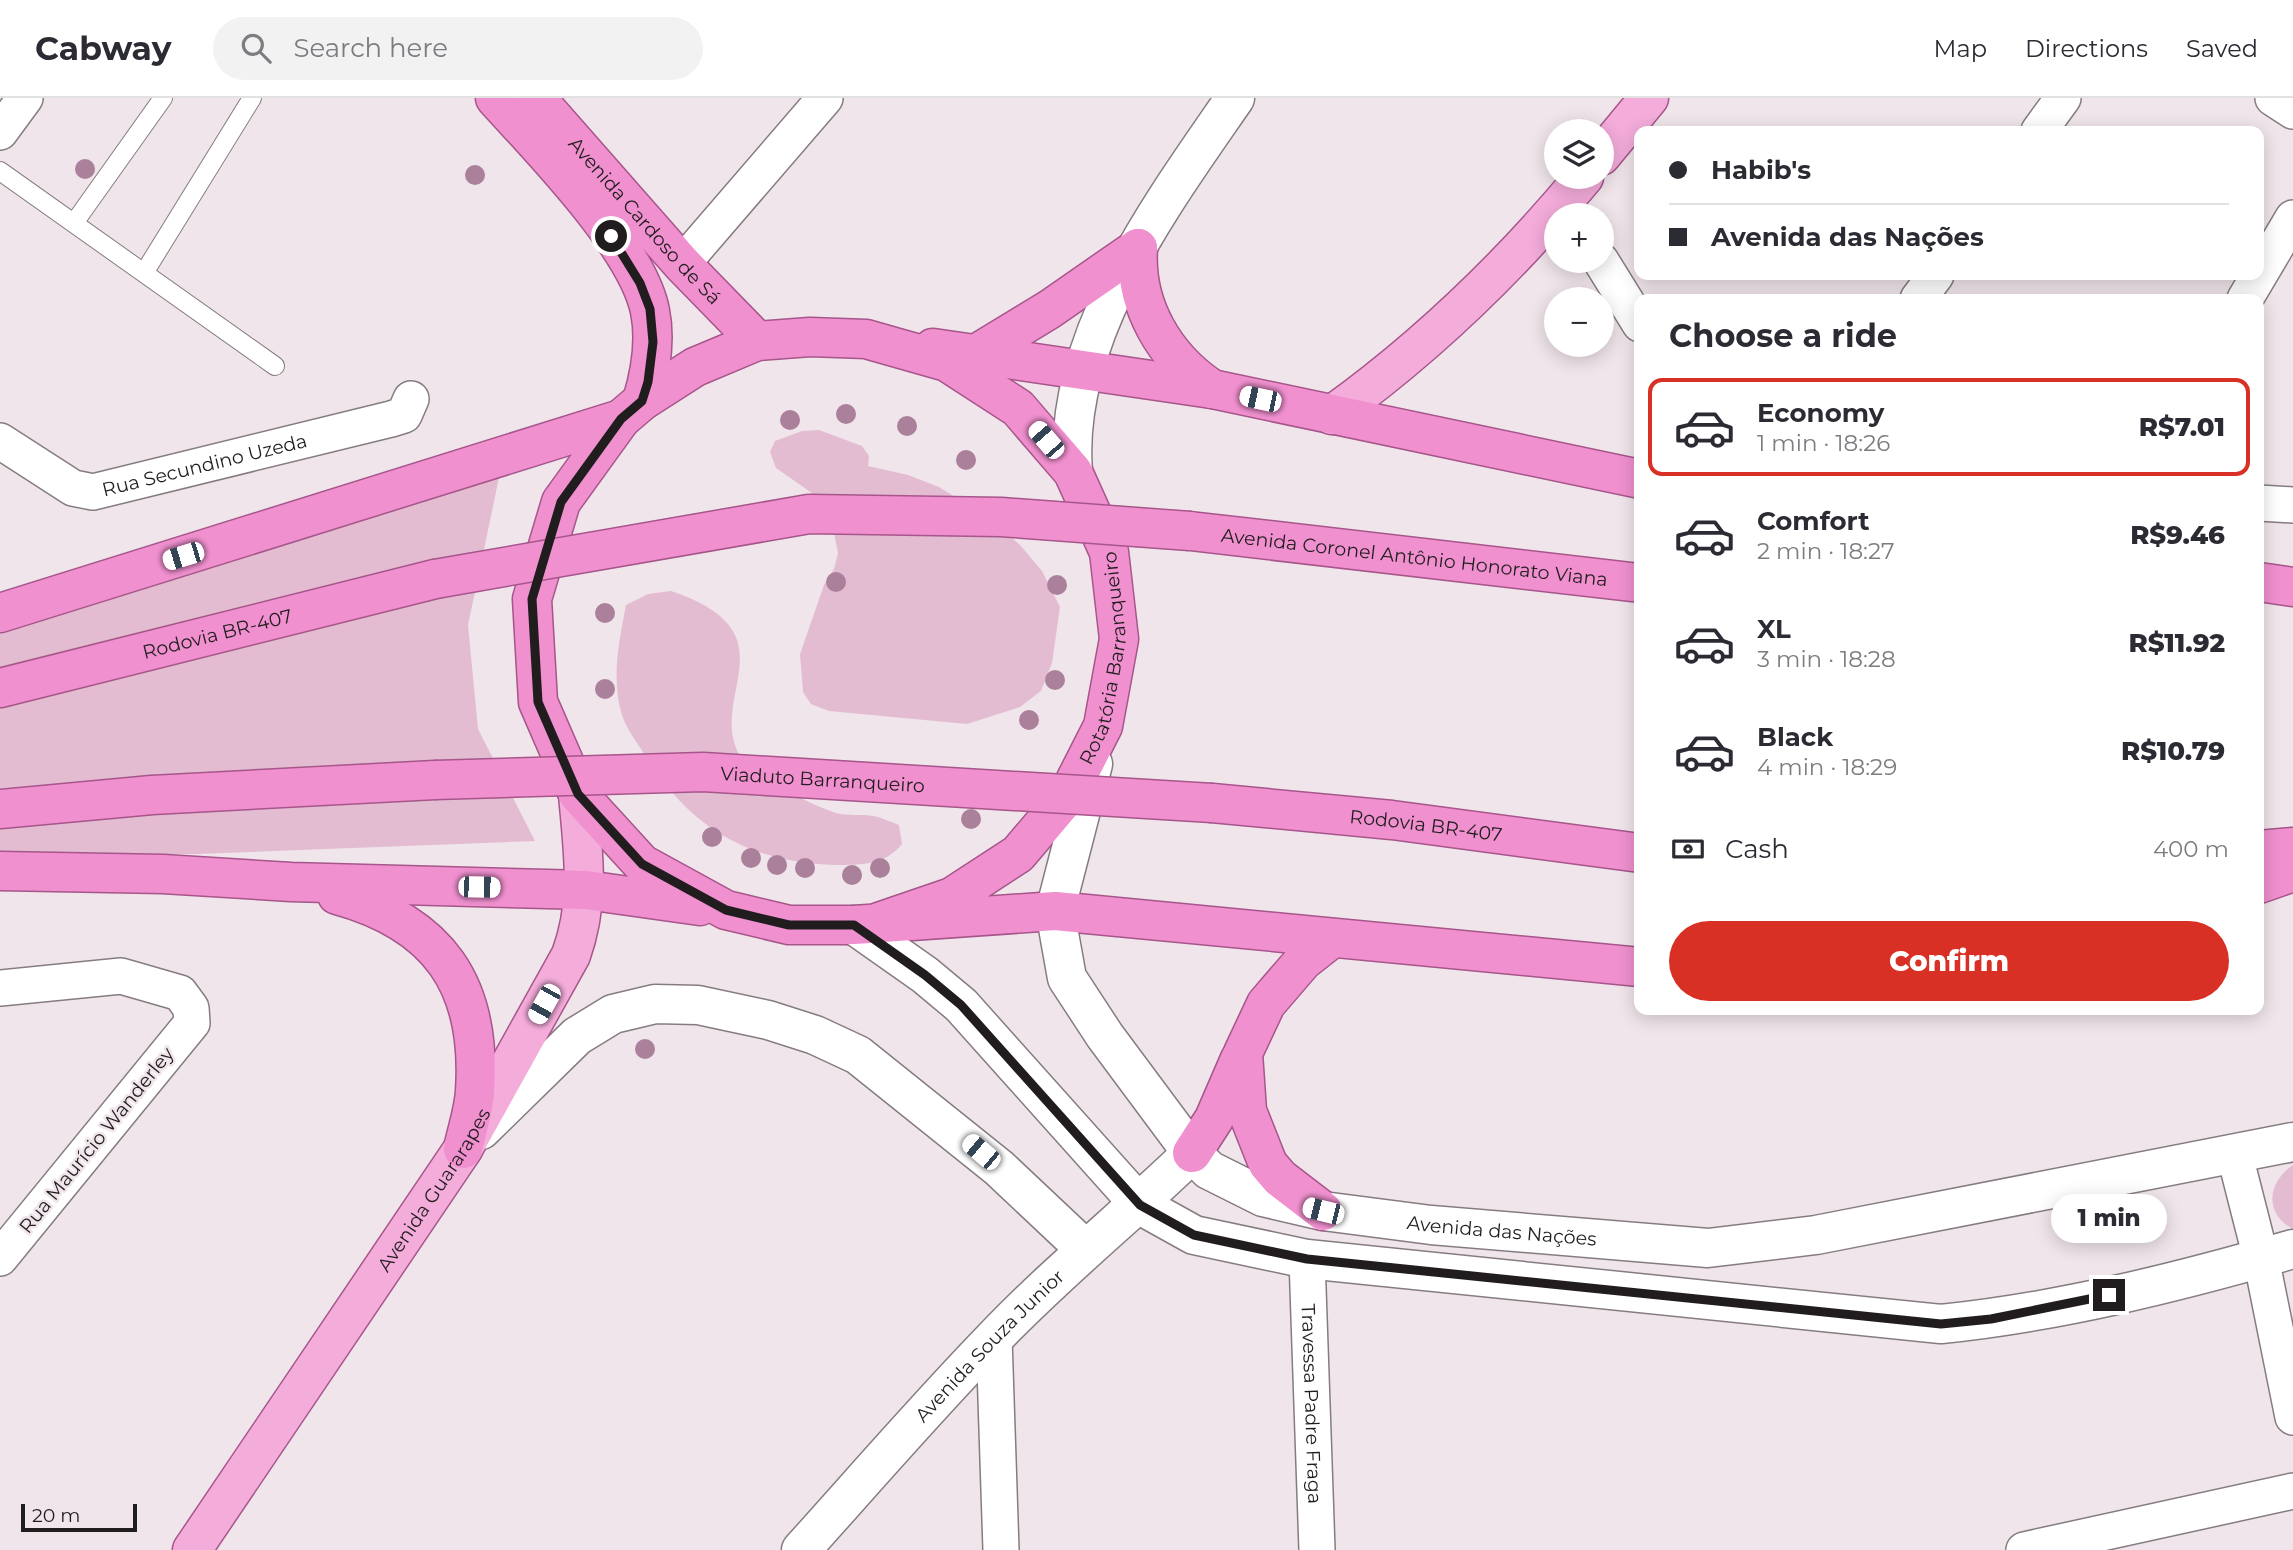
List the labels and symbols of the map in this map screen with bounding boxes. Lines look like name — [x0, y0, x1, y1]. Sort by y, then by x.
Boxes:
street label: Avenida Cardoso de Sá — [564, 132, 726, 309]
route start — [595, 220, 627, 252]
car — [1238, 384, 1283, 414]
car — [1025, 417, 1068, 463]
street label: Rua Secundino Uzeda — [100, 429, 309, 501]
street label: Avenida Coronel Antônio Honorato Viana — [1220, 524, 1609, 591]
car — [160, 540, 207, 572]
street label: Rotatória Barranqueiro — [1074, 550, 1131, 769]
street label: Rodovia BR-407 — [140, 604, 295, 664]
street label: Viaduto Barranqueiro — [720, 762, 926, 797]
street label: Rodovia BR-407 — [1348, 805, 1503, 847]
car — [458, 876, 501, 898]
car — [525, 981, 564, 1027]
street label: Rua Maurício Wanderley — [14, 1042, 179, 1238]
street label: Avenida Guararapes — [373, 1104, 495, 1276]
car — [959, 1130, 1004, 1174]
callout: 1 min — [2051, 1194, 2167, 1242]
car — [1301, 1196, 1346, 1226]
street label: Avenida das Nações — [1406, 1211, 1597, 1251]
street label: Avenida Souza Junior — [910, 1265, 1069, 1427]
route end — [2093, 1279, 2125, 1311]
street label: Travessa Padre Fraga — [1297, 1303, 1326, 1504]
scale bar — [21, 1501, 136, 1533]

